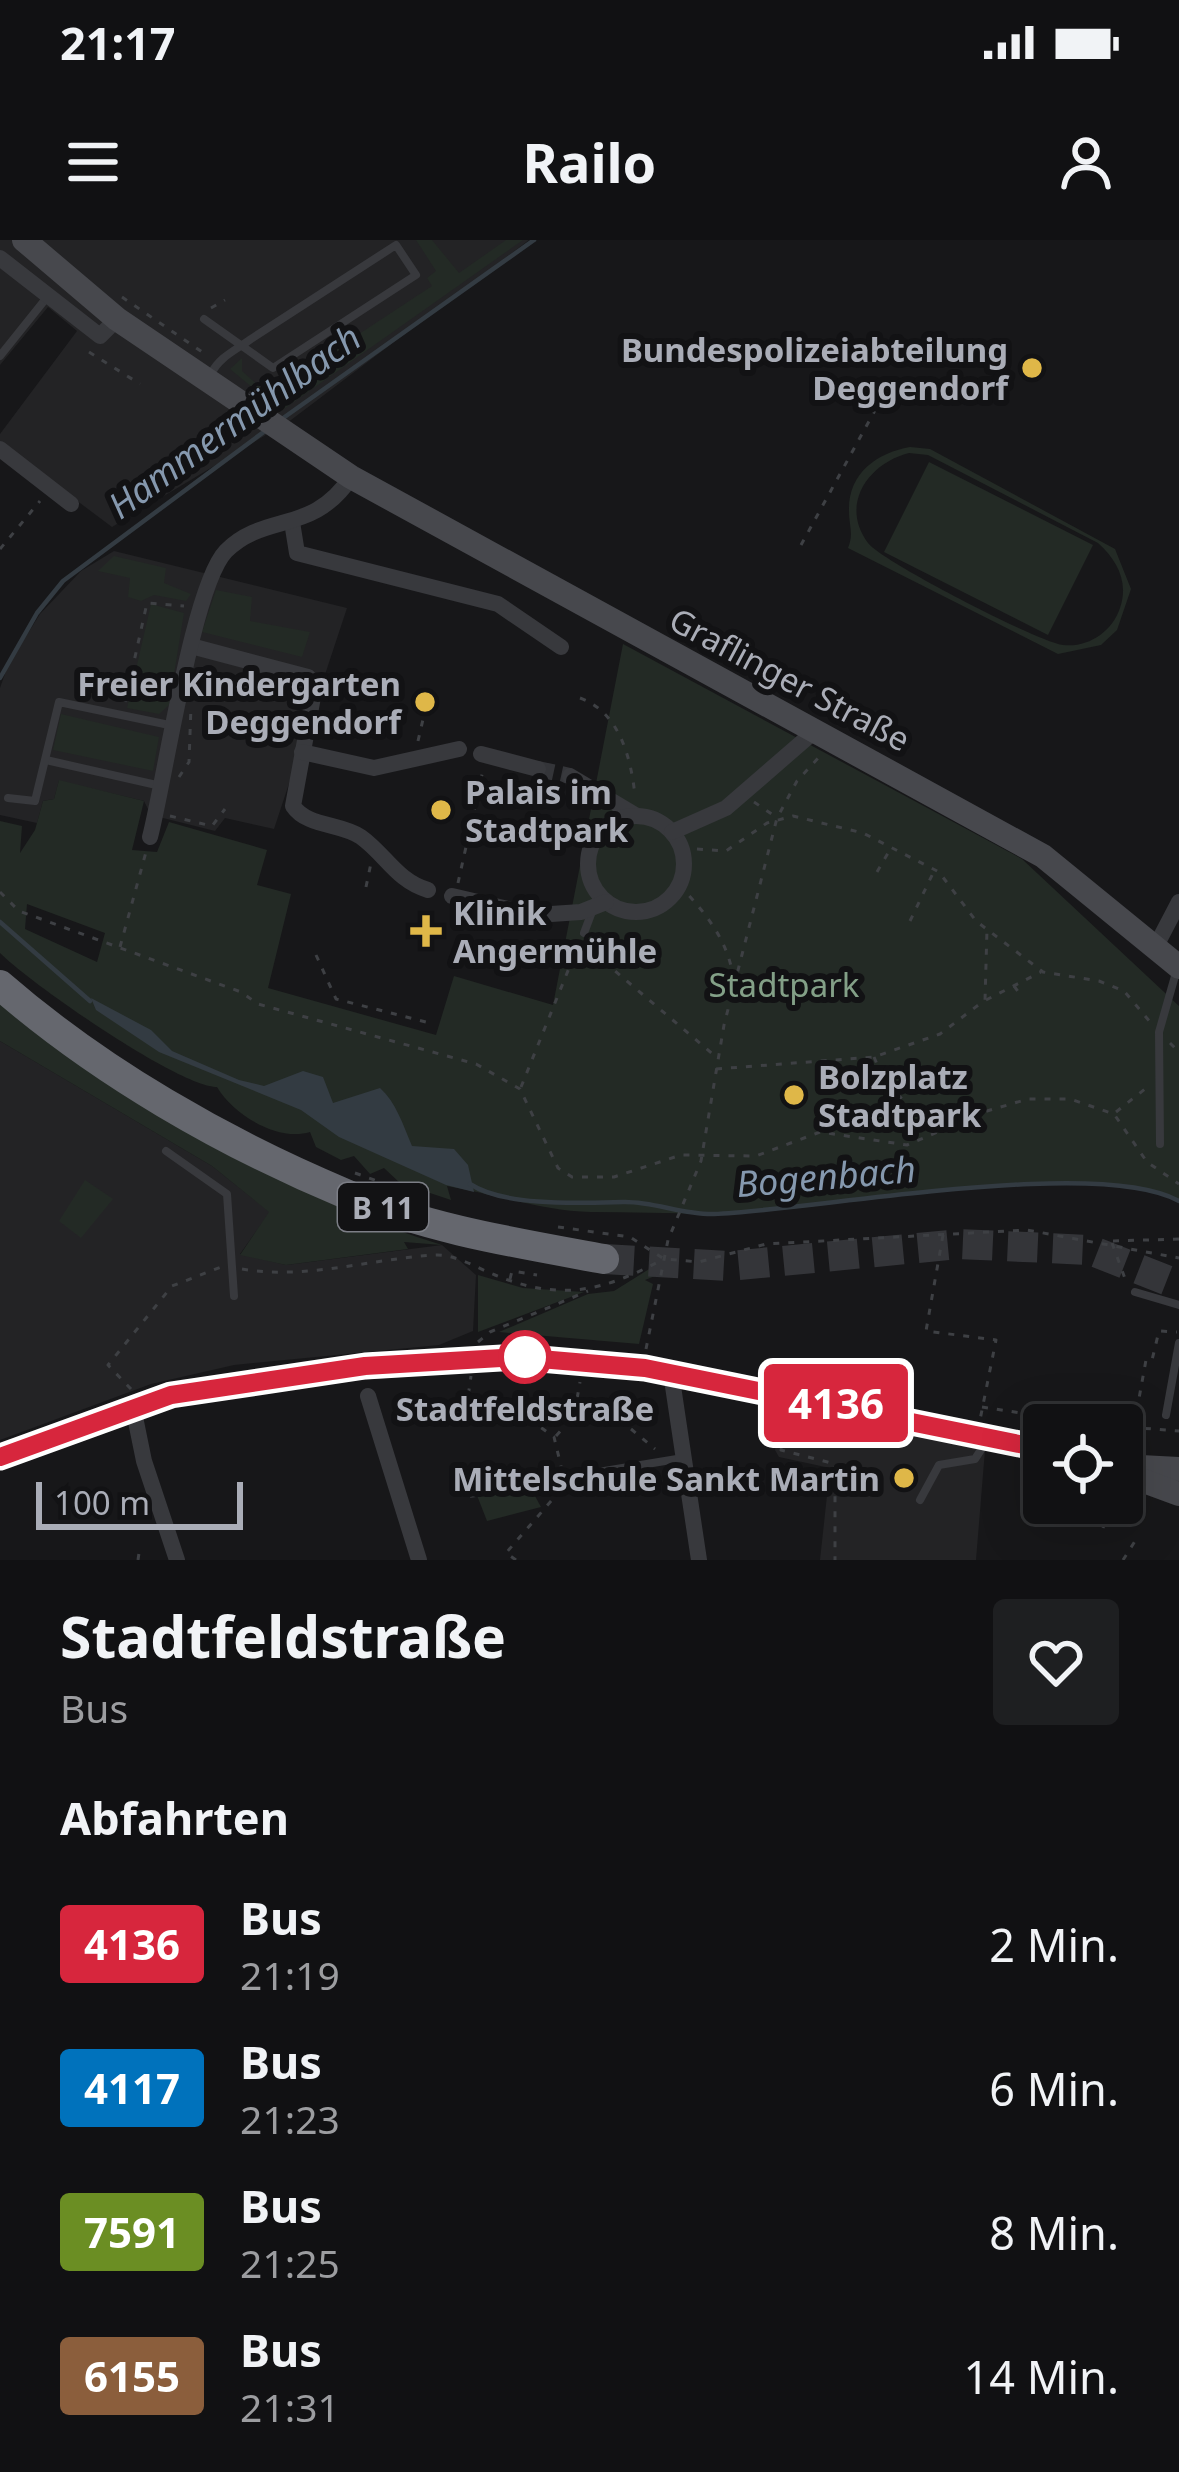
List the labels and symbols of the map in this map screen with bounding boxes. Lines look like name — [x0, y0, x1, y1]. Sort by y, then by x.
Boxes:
water label: Hammermühlbach — [98, 313, 370, 529]
place label: Bundespolizeiabteilung Deggendorf — [621, 327, 1010, 410]
marker: Bundespolizeiabteilung Deggendorf — [1019, 355, 1045, 381]
street label: Graflinger Straße — [662, 597, 918, 761]
place label: Freier Kindergarten Deggendorf — [77, 661, 403, 744]
marker: Freier Kindergarten Deggendorf — [412, 689, 438, 715]
place label: Palais im Stadtpark — [465, 769, 629, 852]
marker: Palais im Stadtpark — [428, 797, 454, 823]
place label: Klinik Angermühle — [453, 890, 657, 973]
marker: Klinik Angermühle — [410, 915, 442, 947]
park label: Stadtpark — [709, 962, 860, 1007]
place label: Bolzplatz Stadtpark — [818, 1054, 982, 1137]
marker: Bolzplatz Stadtpark — [781, 1082, 807, 1108]
water label: Bogenbach — [734, 1144, 918, 1208]
road number: B 11 — [338, 1183, 428, 1231]
marker: Stadtfeldstraße — [500, 1332, 550, 1382]
line badge: 4136 — [752, 1364, 920, 1442]
place label: Stadtfeldstraße — [396, 1386, 654, 1431]
place label: Mittelschule Sankt Martin — [452, 1456, 880, 1501]
marker: Mittelschule Sankt Martin — [891, 1465, 917, 1491]
scale bar — [36, 1476, 243, 1529]

